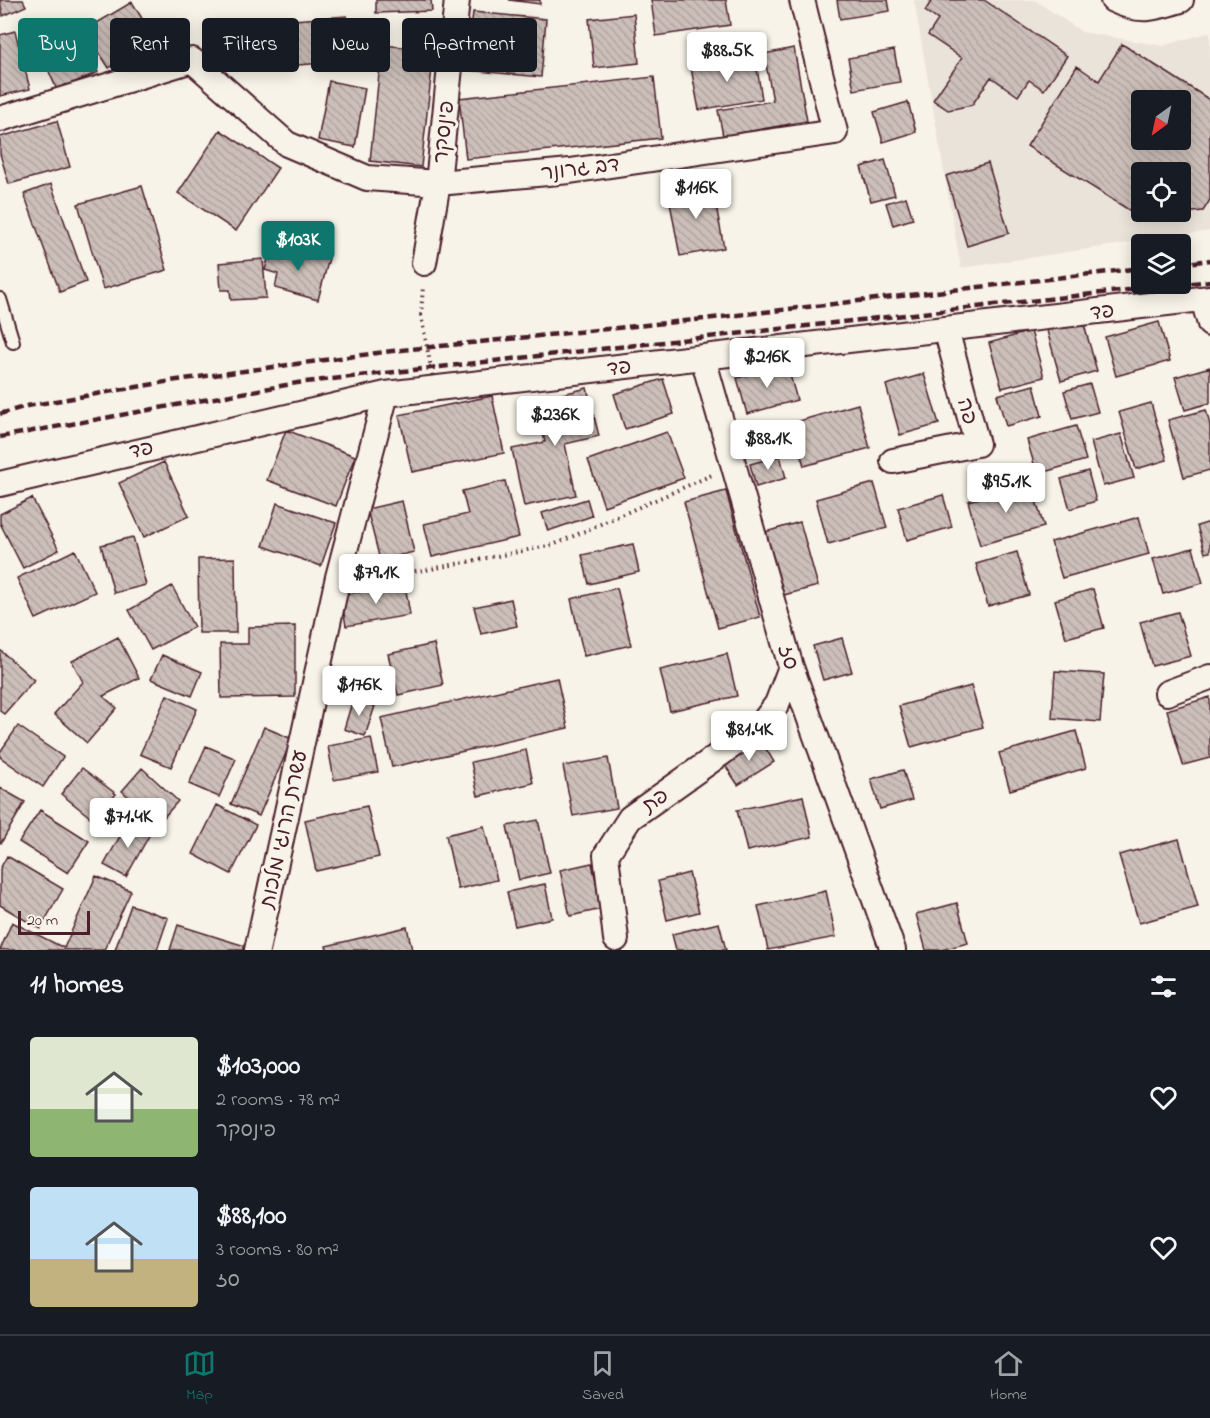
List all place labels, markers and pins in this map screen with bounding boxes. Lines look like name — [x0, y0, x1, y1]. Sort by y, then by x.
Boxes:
pin: $88.5K — [678, 32, 776, 83]
pin: $116K — [654, 169, 738, 220]
pin: $103K — [256, 221, 340, 272]
pin: $216K — [725, 338, 809, 389]
pin: $236K — [513, 396, 597, 447]
pin: $88.1K — [719, 420, 817, 471]
pin: $95.1K — [957, 463, 1055, 514]
pin: $79.1K — [327, 554, 425, 605]
pin: $176K — [317, 666, 401, 717]
pin: $81.4K — [700, 711, 798, 762]
pin: $71.4K — [79, 798, 177, 849]

